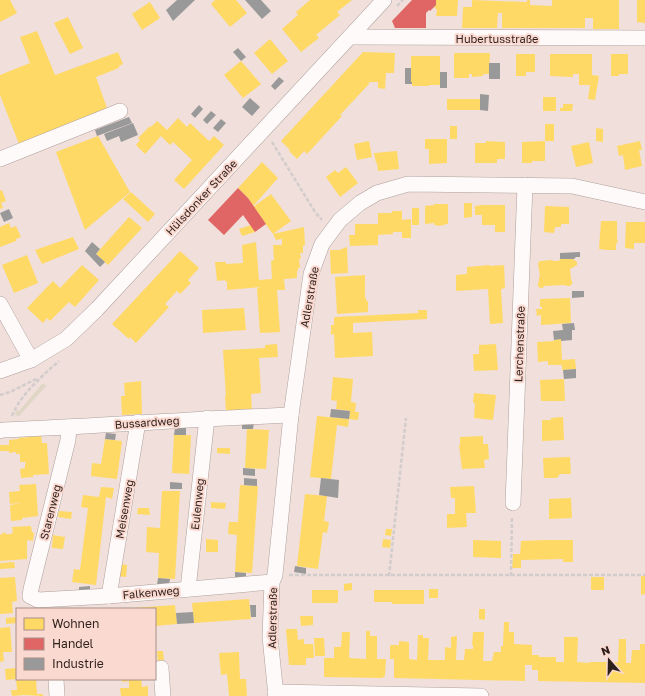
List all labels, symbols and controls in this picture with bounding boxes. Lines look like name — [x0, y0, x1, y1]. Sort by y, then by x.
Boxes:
street label: Hubertusstraße — [456, 32, 538, 45]
street label: Hülsdonker Straße — [163, 157, 239, 237]
street label: Adlerstraße — [297, 266, 321, 328]
street label: Lerchenstraße — [511, 306, 527, 382]
street label: Bussardweg — [114, 413, 180, 431]
street label: Eulenweg — [188, 478, 206, 530]
street label: Meisenweg — [112, 479, 136, 539]
street label: Starenweg — [37, 483, 63, 541]
street label: Falkenweg — [122, 583, 180, 601]
street label: Adlerstraße — [265, 587, 279, 649]
legend — [16, 608, 156, 680]
text: Wohnen — [52, 616, 99, 631]
text: Handel — [52, 636, 94, 651]
north arrow — [589, 640, 629, 680]
text: N — [599, 643, 612, 658]
text: Industrie — [52, 656, 104, 671]

